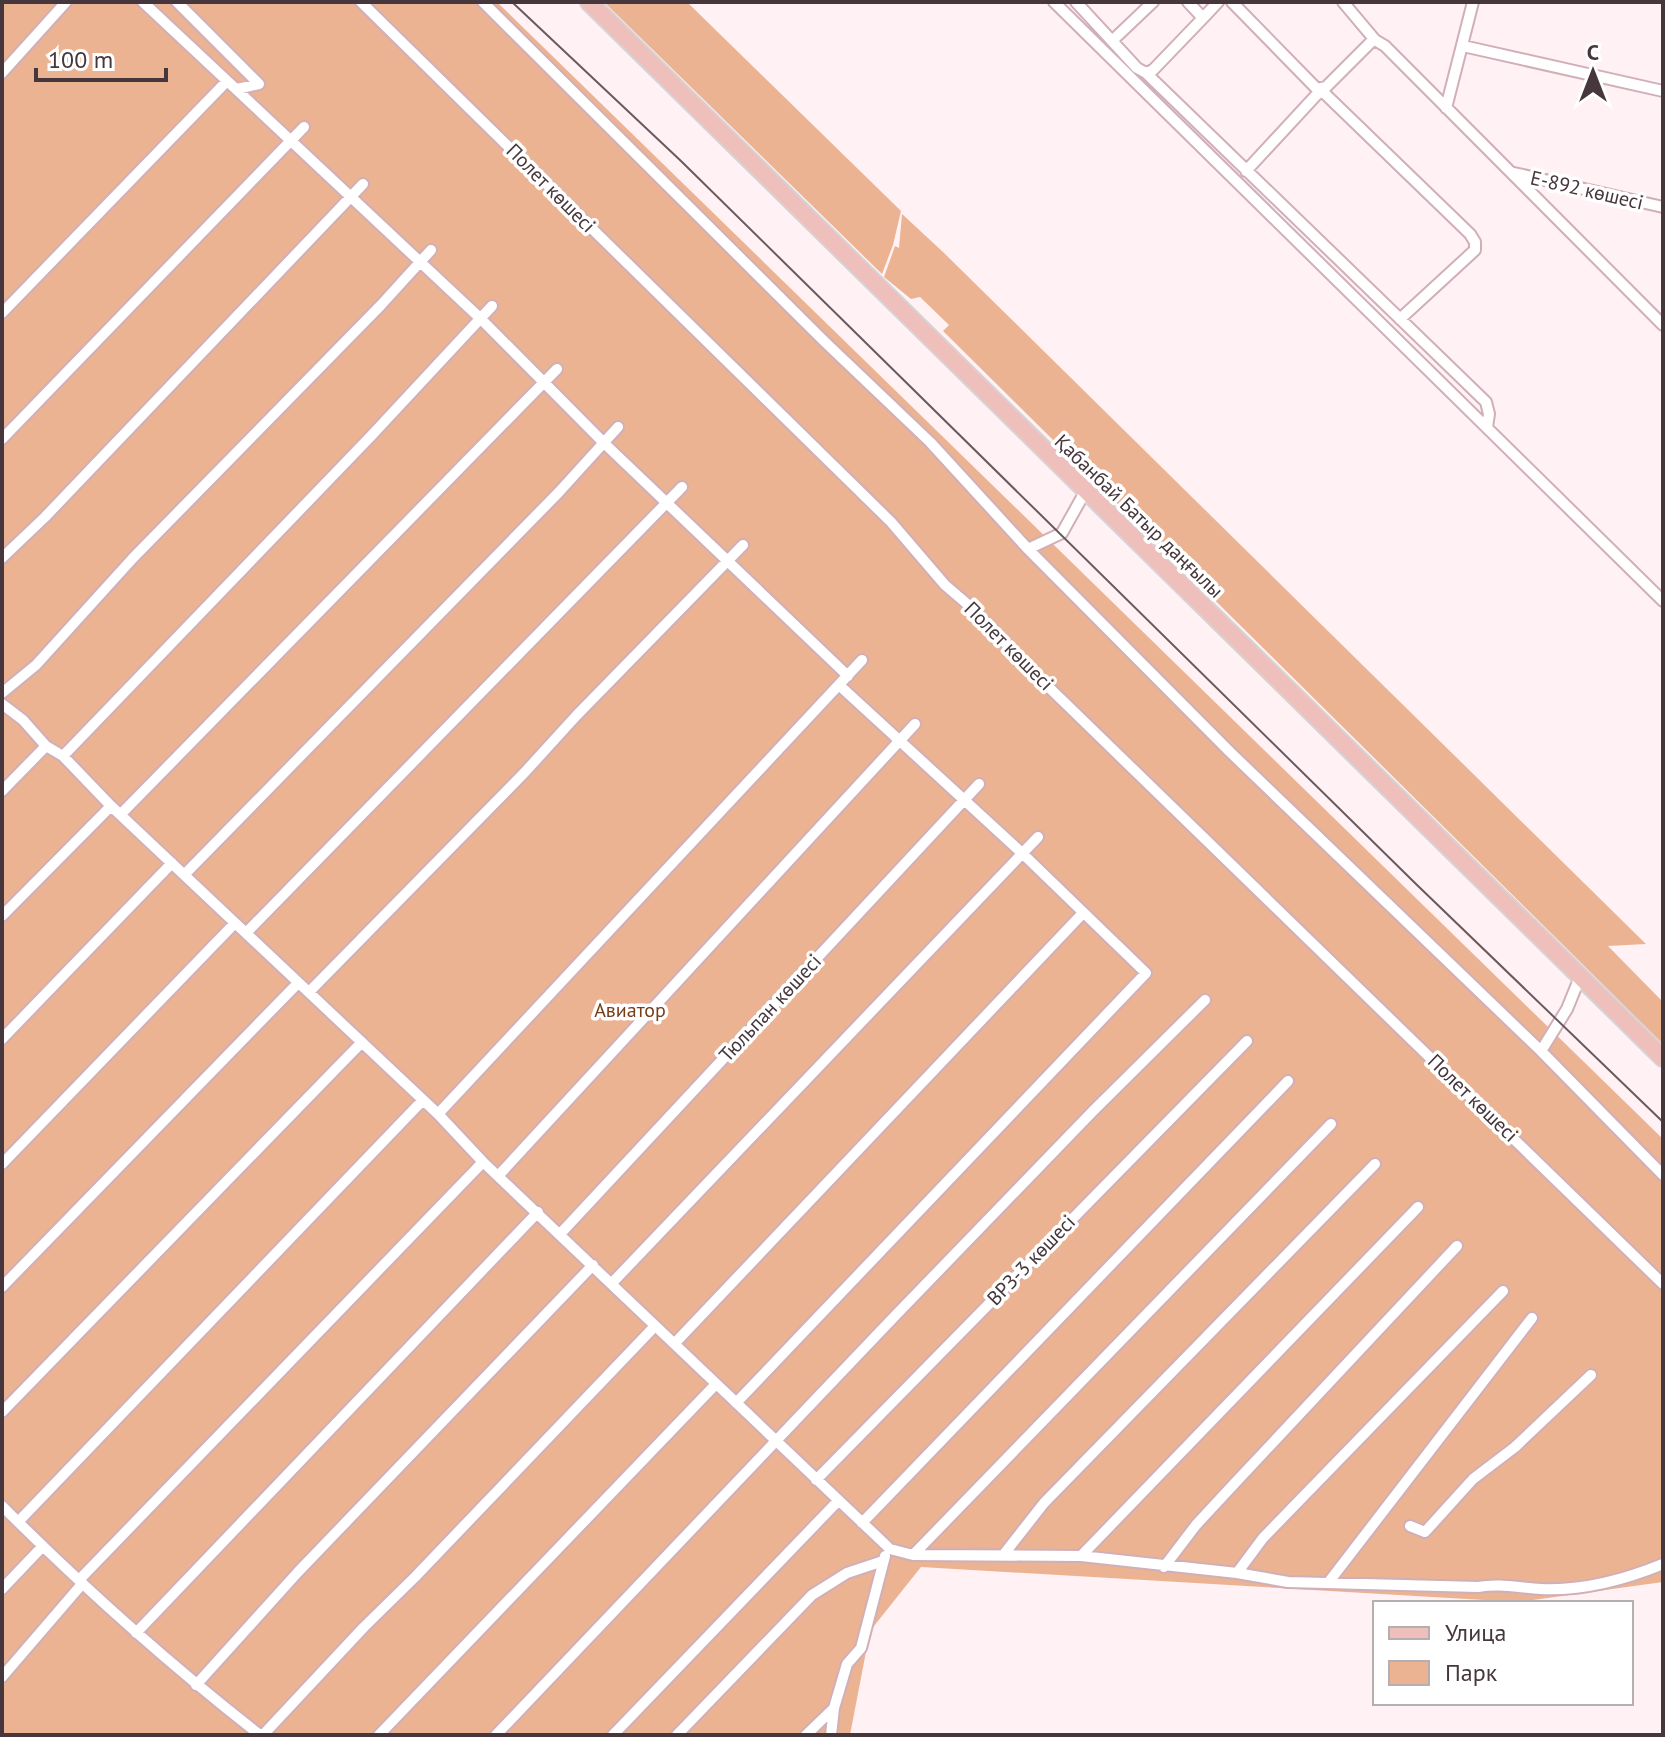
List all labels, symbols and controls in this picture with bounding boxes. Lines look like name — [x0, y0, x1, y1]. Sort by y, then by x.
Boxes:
scale bar — [36, 32, 166, 82]
north arrow — [1553, 32, 1633, 112]
text: С — [1587, 38, 1599, 66]
text: 100 m — [48, 44, 113, 75]
street label: Полет көшесі — [501, 138, 601, 238]
street label: Е-892 көшесі — [1528, 164, 1646, 216]
street label: Қабанбай Батыр даңғылы — [1049, 429, 1229, 603]
street label: Полет көшесі — [959, 596, 1059, 696]
street label: Тюльпан көшесі — [713, 949, 827, 1067]
park label: Авиатор — [594, 997, 666, 1023]
street label: Полет көшесі — [1422, 1048, 1524, 1148]
street label: ВРЗ-3 көшесі — [981, 1209, 1081, 1311]
legend — [1373, 1601, 1633, 1705]
text: Улица — [1445, 1617, 1506, 1648]
text: Парк — [1445, 1657, 1498, 1688]

